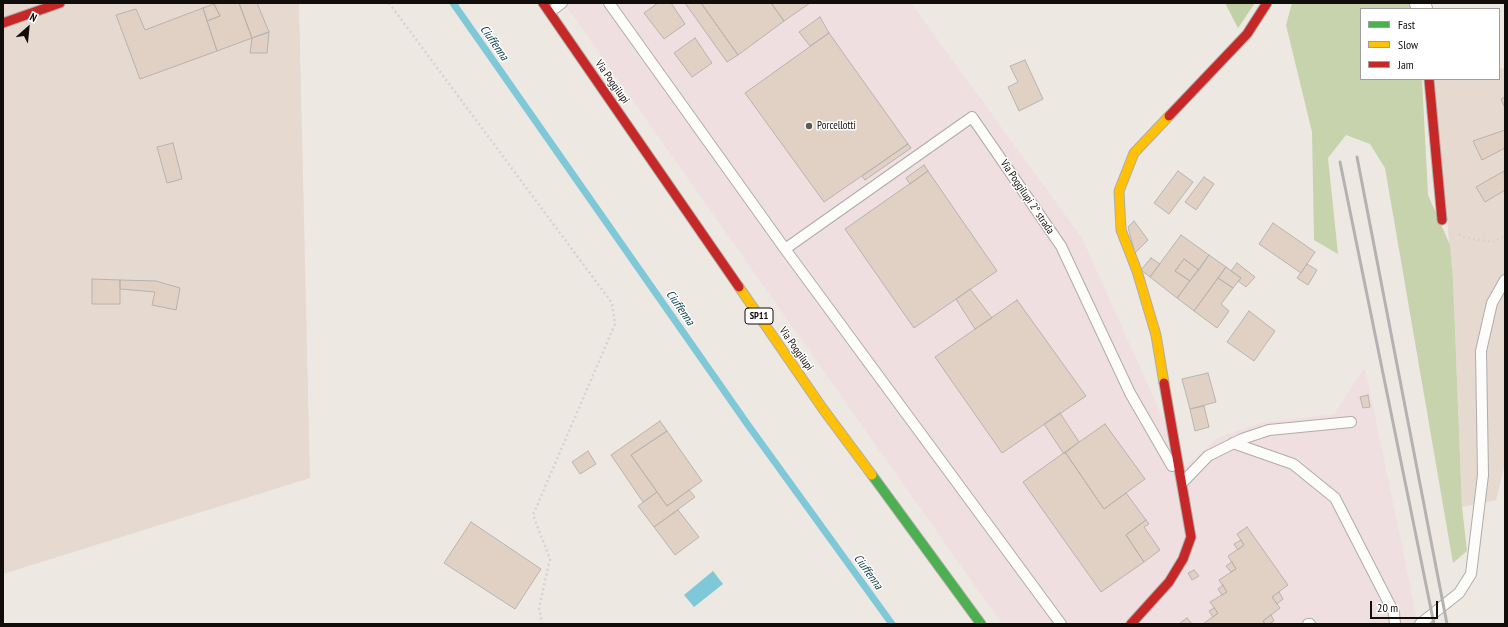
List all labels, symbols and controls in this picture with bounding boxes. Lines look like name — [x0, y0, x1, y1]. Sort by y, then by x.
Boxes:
north arrow — [8, 8, 48, 48]
legend — [1360, 8, 1500, 80]
text: N — [28, 10, 39, 25]
text: Fast — [1398, 17, 1415, 32]
water label: Ciuffenna — [477, 23, 511, 63]
text: Slow — [1398, 37, 1418, 52]
text: Jam — [1398, 57, 1414, 72]
street label: Via Poggilupi — [592, 58, 632, 106]
place label: Porcellotti — [817, 119, 856, 133]
marker: Porcellotti — [804, 121, 814, 131]
street label: Via Poggilupi 2° strada — [997, 157, 1057, 237]
water label: Ciuffenna — [663, 288, 697, 328]
road number: SP11 — [745, 308, 773, 324]
street label: Via Poggilupi — [776, 325, 816, 373]
water label: Ciuffenna — [851, 552, 885, 592]
scale bar — [1372, 593, 1440, 619]
text: 20 m — [1377, 600, 1398, 615]

